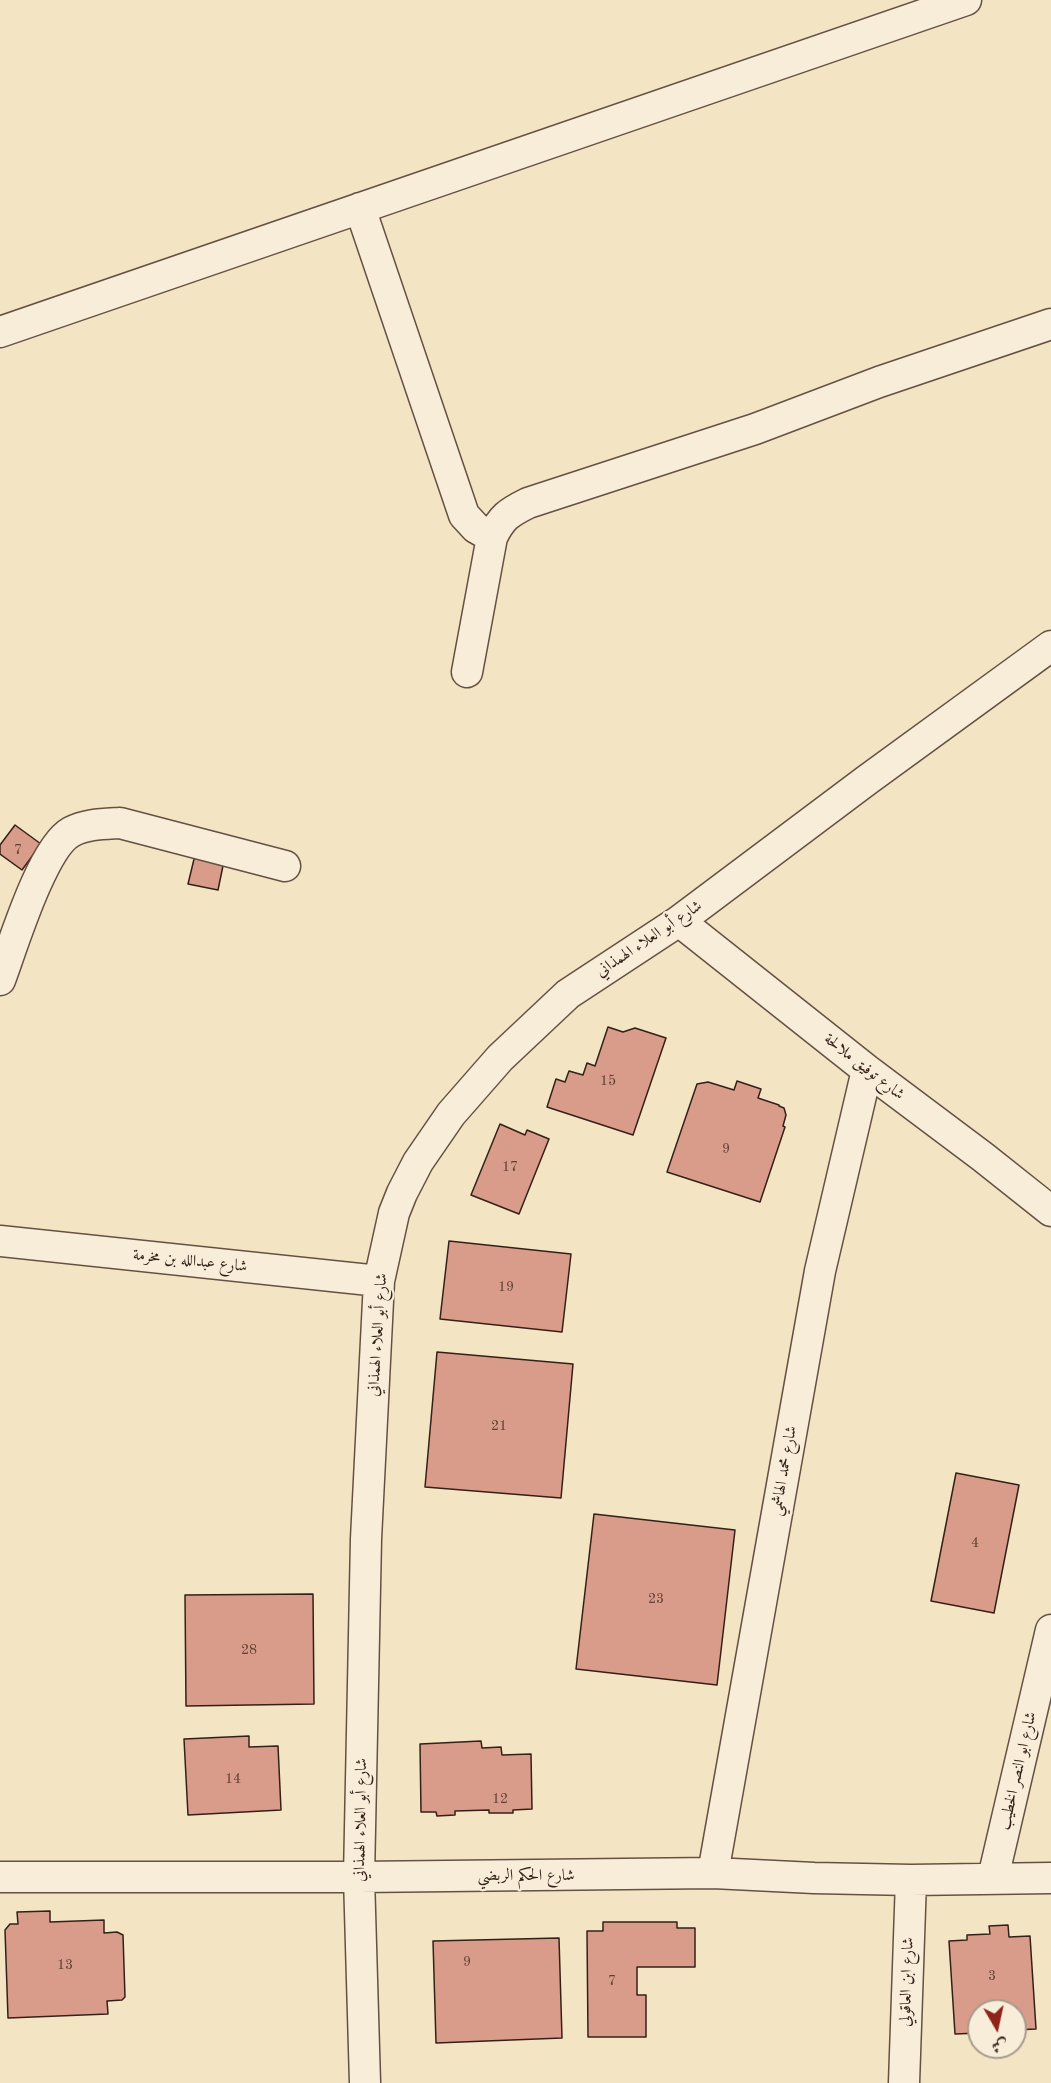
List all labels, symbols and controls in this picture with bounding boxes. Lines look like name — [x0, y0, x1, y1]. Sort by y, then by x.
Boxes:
house number: 7 — [14, 842, 22, 858]
street label: شارع أبو العلاء الهمذاني — [592, 896, 706, 982]
street label: شارع توفيق ملالحة — [820, 1030, 908, 1104]
house number: 15 — [600, 1073, 616, 1089]
house number: 9 — [722, 1141, 730, 1157]
house number: 17 — [502, 1159, 518, 1175]
street label: شارع عبدالله بن مخرمة — [132, 1245, 248, 1277]
street label: شارع أبو العلاء الهمذاني — [364, 1273, 392, 1397]
house number: 19 — [498, 1279, 514, 1295]
house number: 21 — [491, 1418, 507, 1434]
street label: شارع محمد الهاشمي — [767, 1424, 801, 1518]
house number: 4 — [971, 1535, 979, 1551]
house number: 23 — [648, 1591, 664, 1607]
house number: 28 — [241, 1642, 257, 1658]
street label: شارع ابو النصر الخطيب — [995, 1710, 1041, 1832]
street label: شارع أبو العلاء الهمذاني — [350, 1758, 372, 1882]
house number: 14 — [225, 1771, 241, 1787]
house number: 12 — [492, 1791, 508, 1807]
street label: شارع الحكم الربضي — [477, 1866, 575, 1886]
street label: شارع ابن العاقولي — [896, 1937, 918, 2027]
house number: 9 — [463, 1954, 471, 1970]
house number: 13 — [57, 1957, 73, 1973]
house number: 3 — [988, 1968, 996, 1984]
house number: 7 — [608, 1973, 616, 1989]
north arrow — [967, 1999, 1027, 2059]
text: ش — [990, 2036, 1009, 2054]

